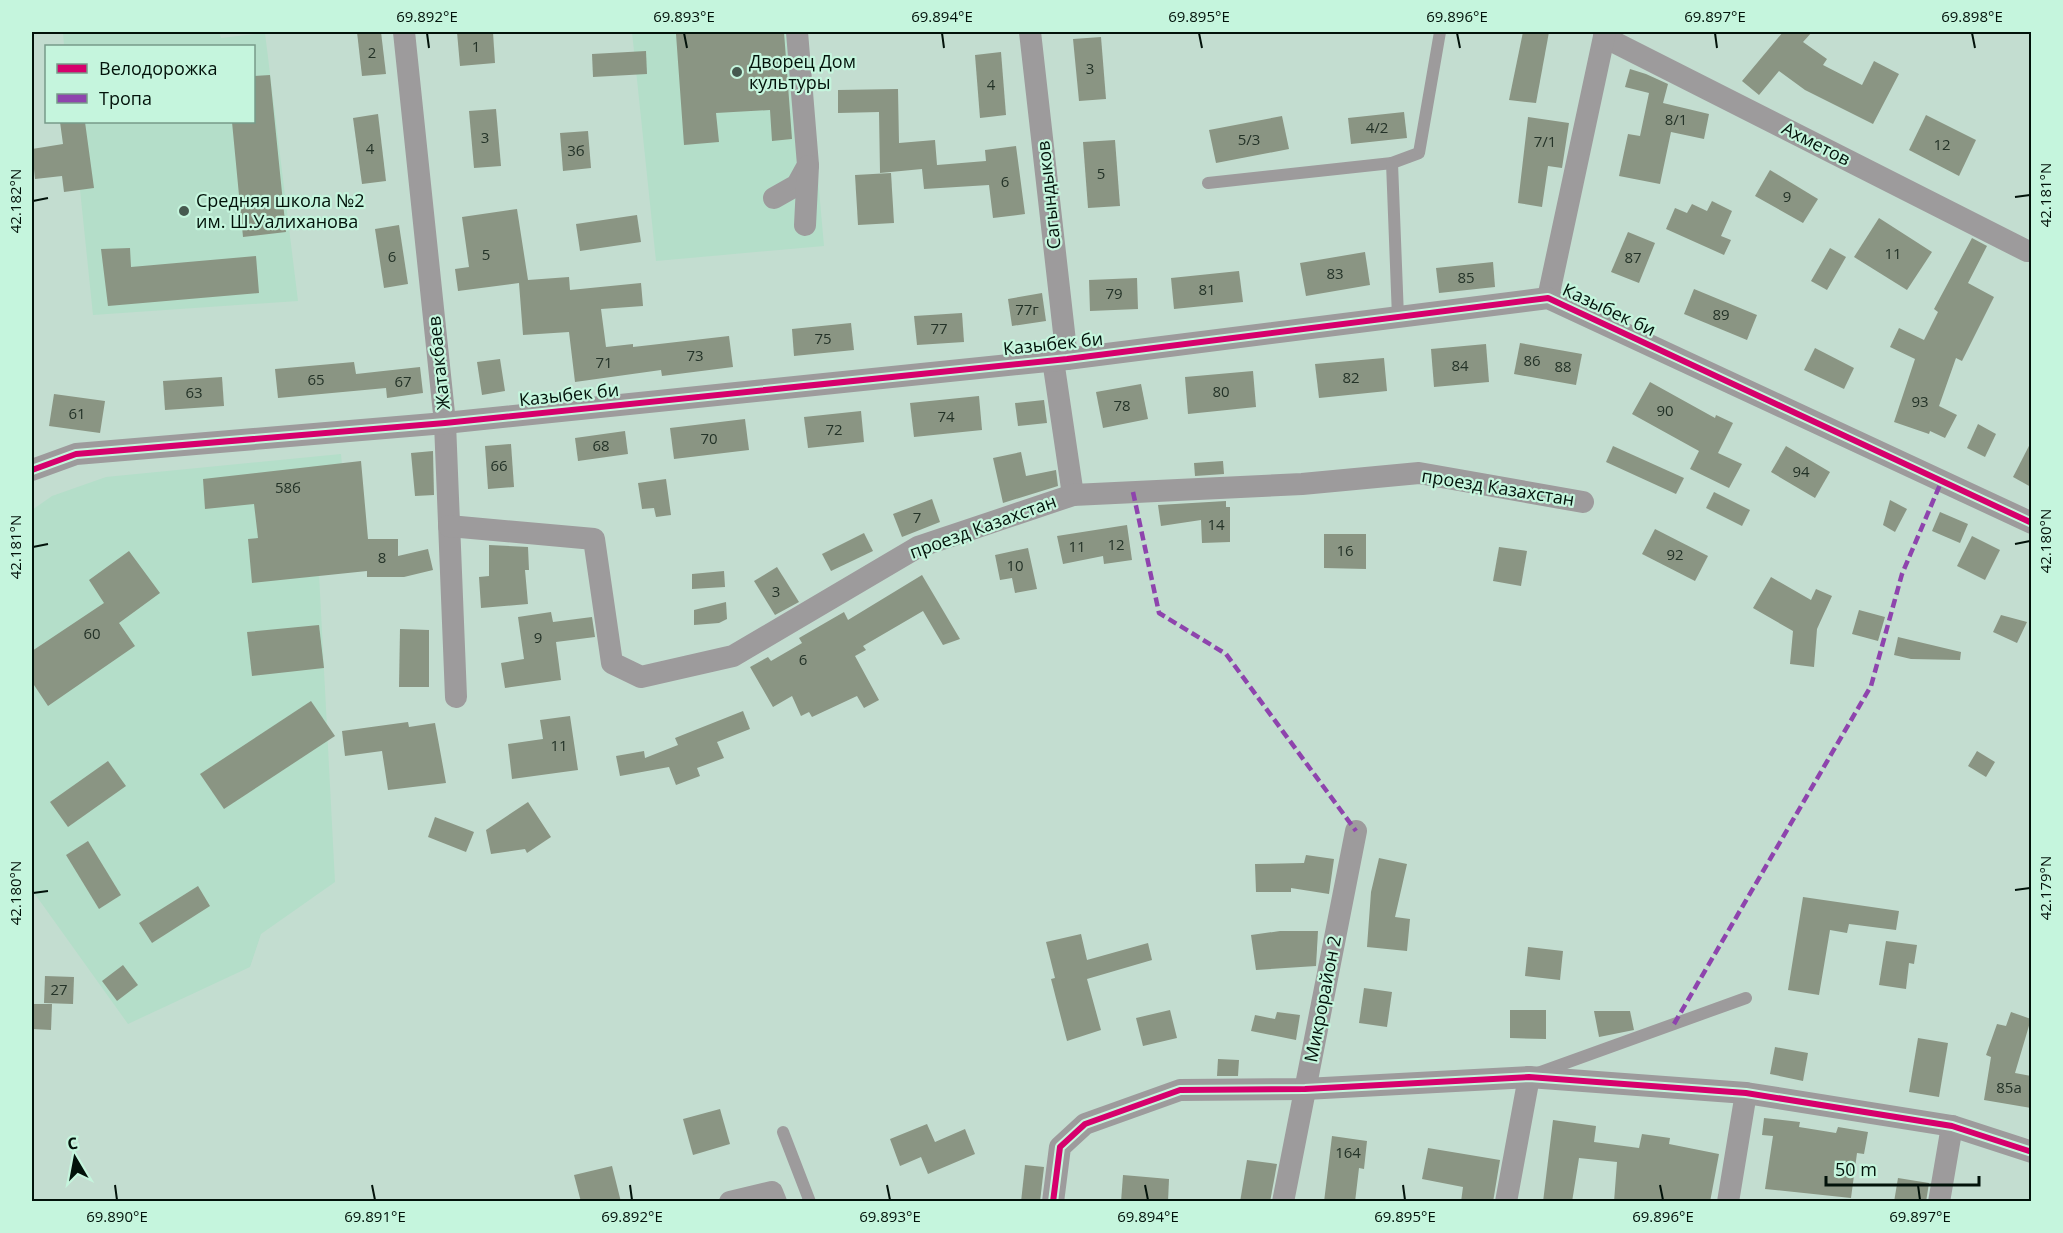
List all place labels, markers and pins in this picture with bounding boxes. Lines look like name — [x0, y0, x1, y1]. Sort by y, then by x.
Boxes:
place label: Дворец Дом культуры — [749, 49, 856, 94]
marker: Дворец Дом культуры — [730, 65, 744, 79]
place label: Средняя школа №2 им. Ш.Уалиханова — [196, 188, 365, 233]
marker: Средняя школа №2 им. Ш.Уалиханова — [177, 204, 191, 218]

